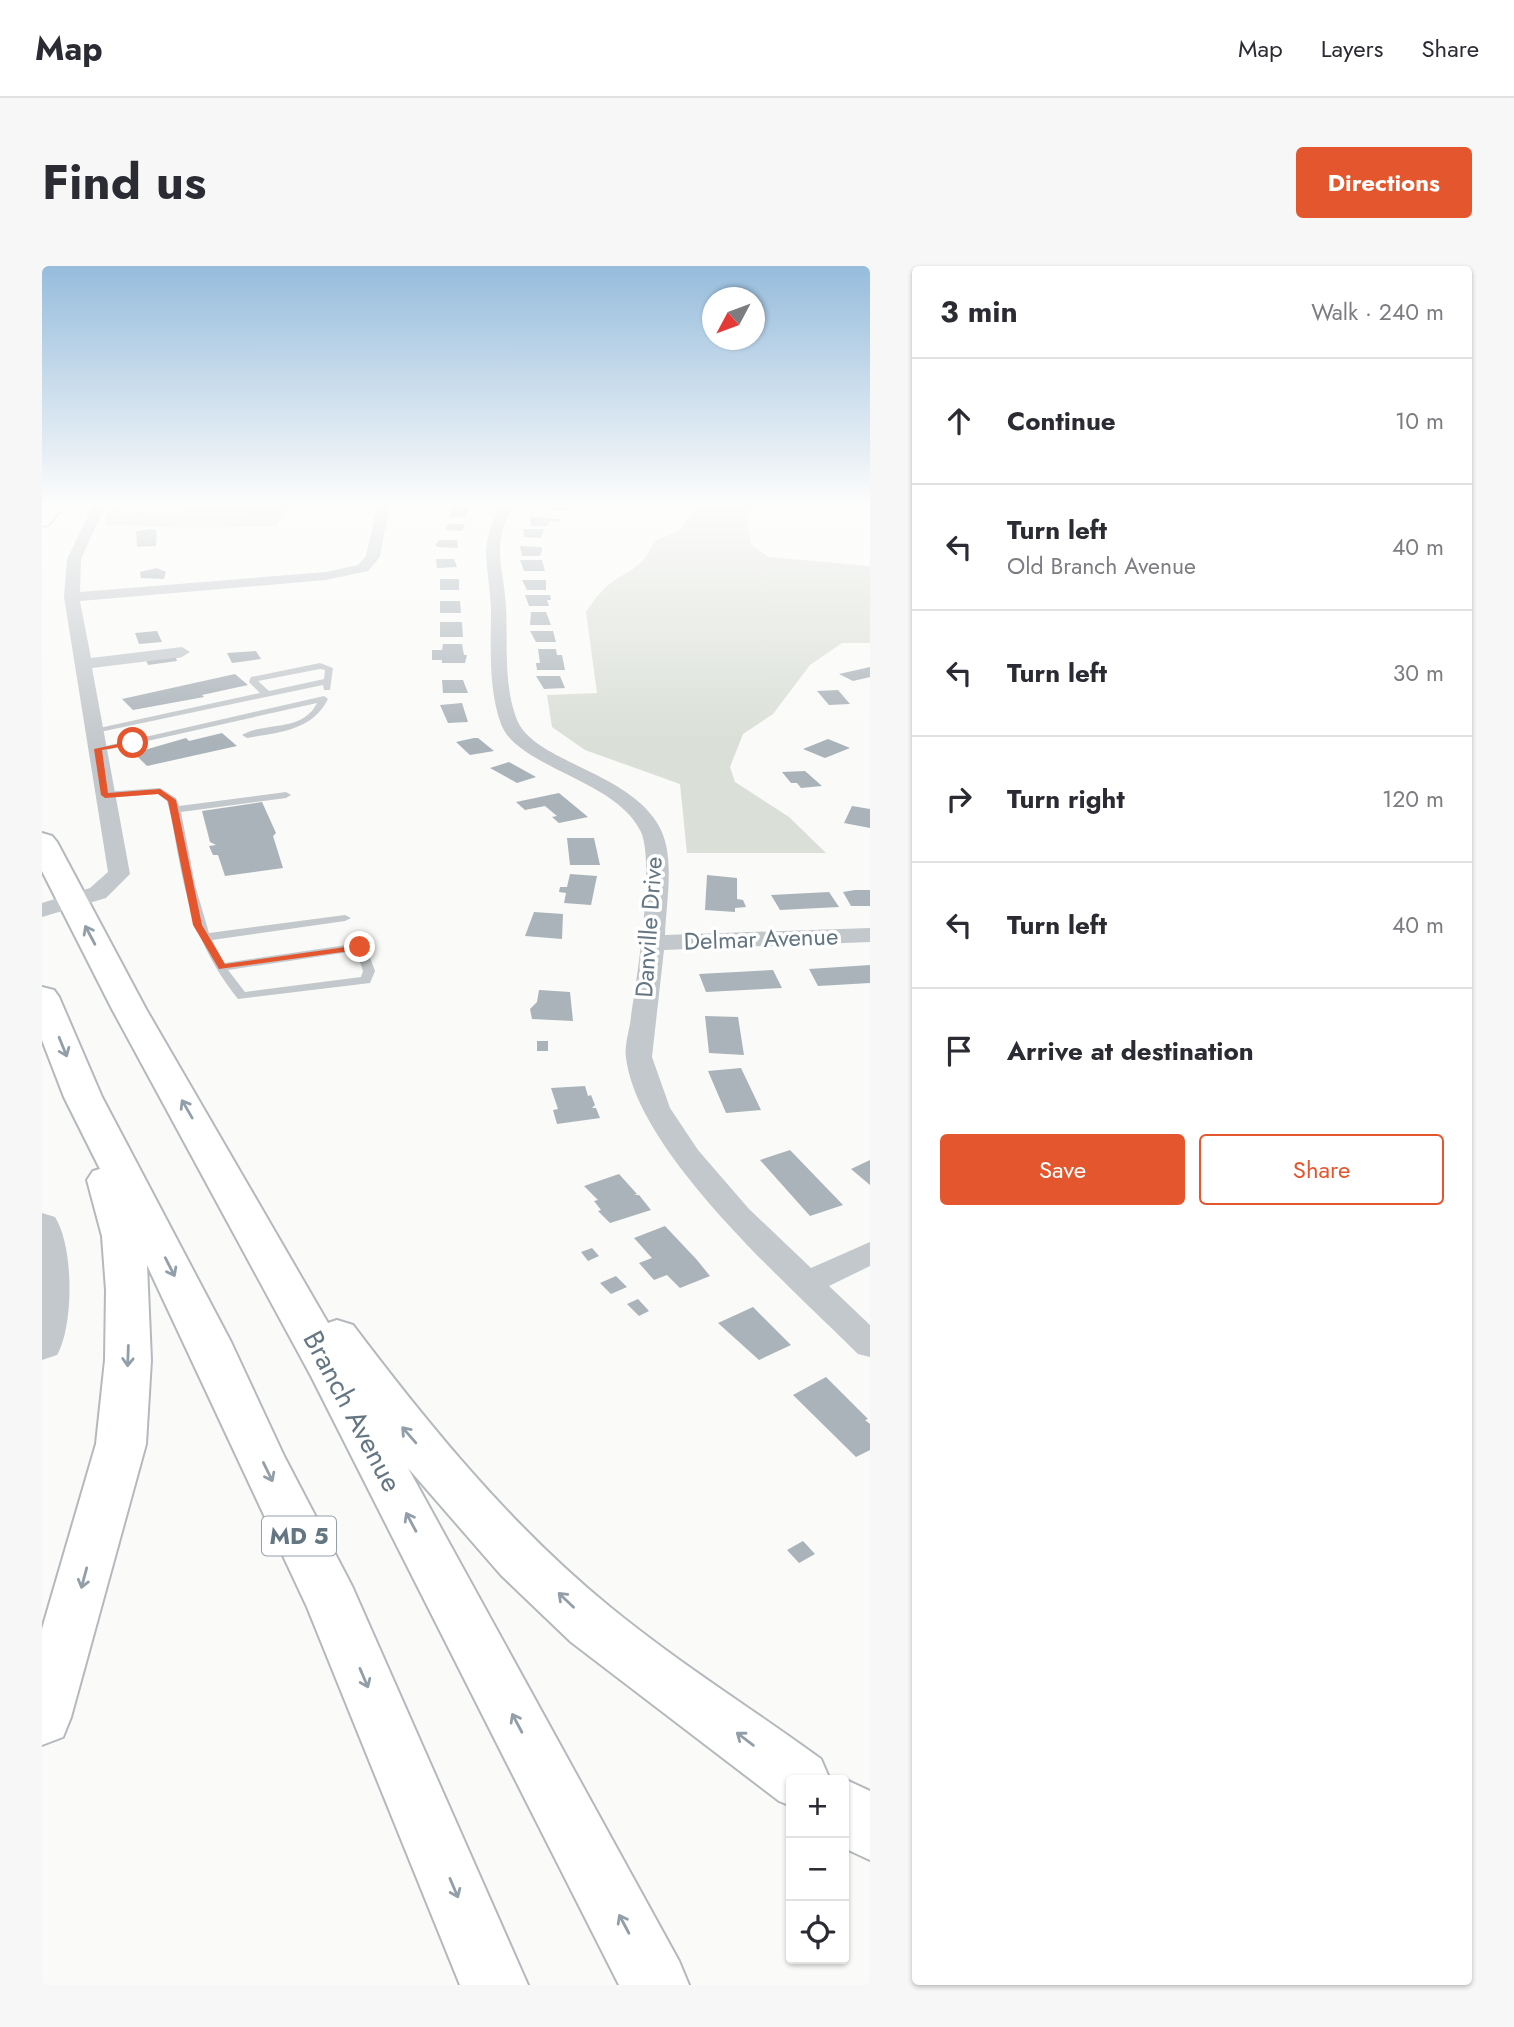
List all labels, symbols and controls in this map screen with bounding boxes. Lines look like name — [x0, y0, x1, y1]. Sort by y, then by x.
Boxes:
text: Map — [35, 25, 103, 72]
text: Map — [1238, 31, 1283, 66]
text: Layers — [1321, 31, 1383, 66]
text: Share — [1421, 31, 1479, 66]
text: Find us — [42, 147, 206, 217]
button: Directions — [1296, 147, 1472, 218]
north arrow — [702, 287, 765, 350]
text: 3 min — [940, 290, 1018, 333]
text: Walk · 240 m — [1311, 295, 1444, 329]
icon: ahead — [940, 402, 978, 440]
text: Continue — [1007, 402, 1116, 440]
text: 10 m — [1395, 404, 1444, 438]
text: Turn left — [1007, 511, 1107, 549]
icon: left — [940, 528, 978, 566]
text: 40 m — [1392, 530, 1444, 564]
text: Old Branch Avenue — [1007, 549, 1196, 583]
icon: left — [940, 654, 978, 692]
text: Turn left — [1007, 654, 1107, 692]
text: 30 m — [1393, 656, 1444, 690]
route start — [117, 727, 148, 758]
icon: right — [940, 780, 978, 818]
text: Turn right — [1007, 780, 1125, 818]
text: 120 m — [1382, 782, 1444, 816]
street label: Danville Drive — [626, 855, 671, 999]
icon: left — [940, 906, 978, 944]
text: Turn left — [1007, 906, 1107, 944]
text: 40 m — [1392, 908, 1444, 942]
street label: Delmar Avenue — [683, 918, 839, 959]
one-way arrow — [83, 925, 96, 946]
route end — [344, 931, 375, 962]
icon: arrive — [940, 1032, 978, 1070]
text: Arrive at destination — [1007, 1032, 1254, 1070]
one-way arrow — [57, 1036, 70, 1057]
one-way arrow — [180, 1099, 193, 1120]
button: Save — [940, 1134, 1185, 1205]
button: Share — [1199, 1134, 1444, 1205]
one-way arrow — [164, 1256, 178, 1277]
street label: Branch Avenue — [293, 1323, 412, 1499]
one-way arrow — [121, 1344, 135, 1367]
one-way arrow — [401, 1427, 418, 1444]
one-way arrow — [261, 1461, 275, 1482]
one-way arrow — [404, 1512, 418, 1533]
road number: MD 5 — [262, 1516, 336, 1555]
one-way arrow — [77, 1566, 90, 1589]
one-way arrow — [557, 1592, 574, 1609]
one-way arrow — [359, 1667, 372, 1689]
one-way arrow — [510, 1713, 523, 1734]
one-way arrow — [736, 1732, 755, 1747]
map controls — [786, 1775, 849, 1964]
button: + — [786, 1775, 849, 1838]
button: − — [786, 1838, 849, 1901]
one-way arrow — [448, 1876, 461, 1898]
button: locate — [786, 1901, 849, 1964]
one-way arrow — [616, 1914, 630, 1935]

